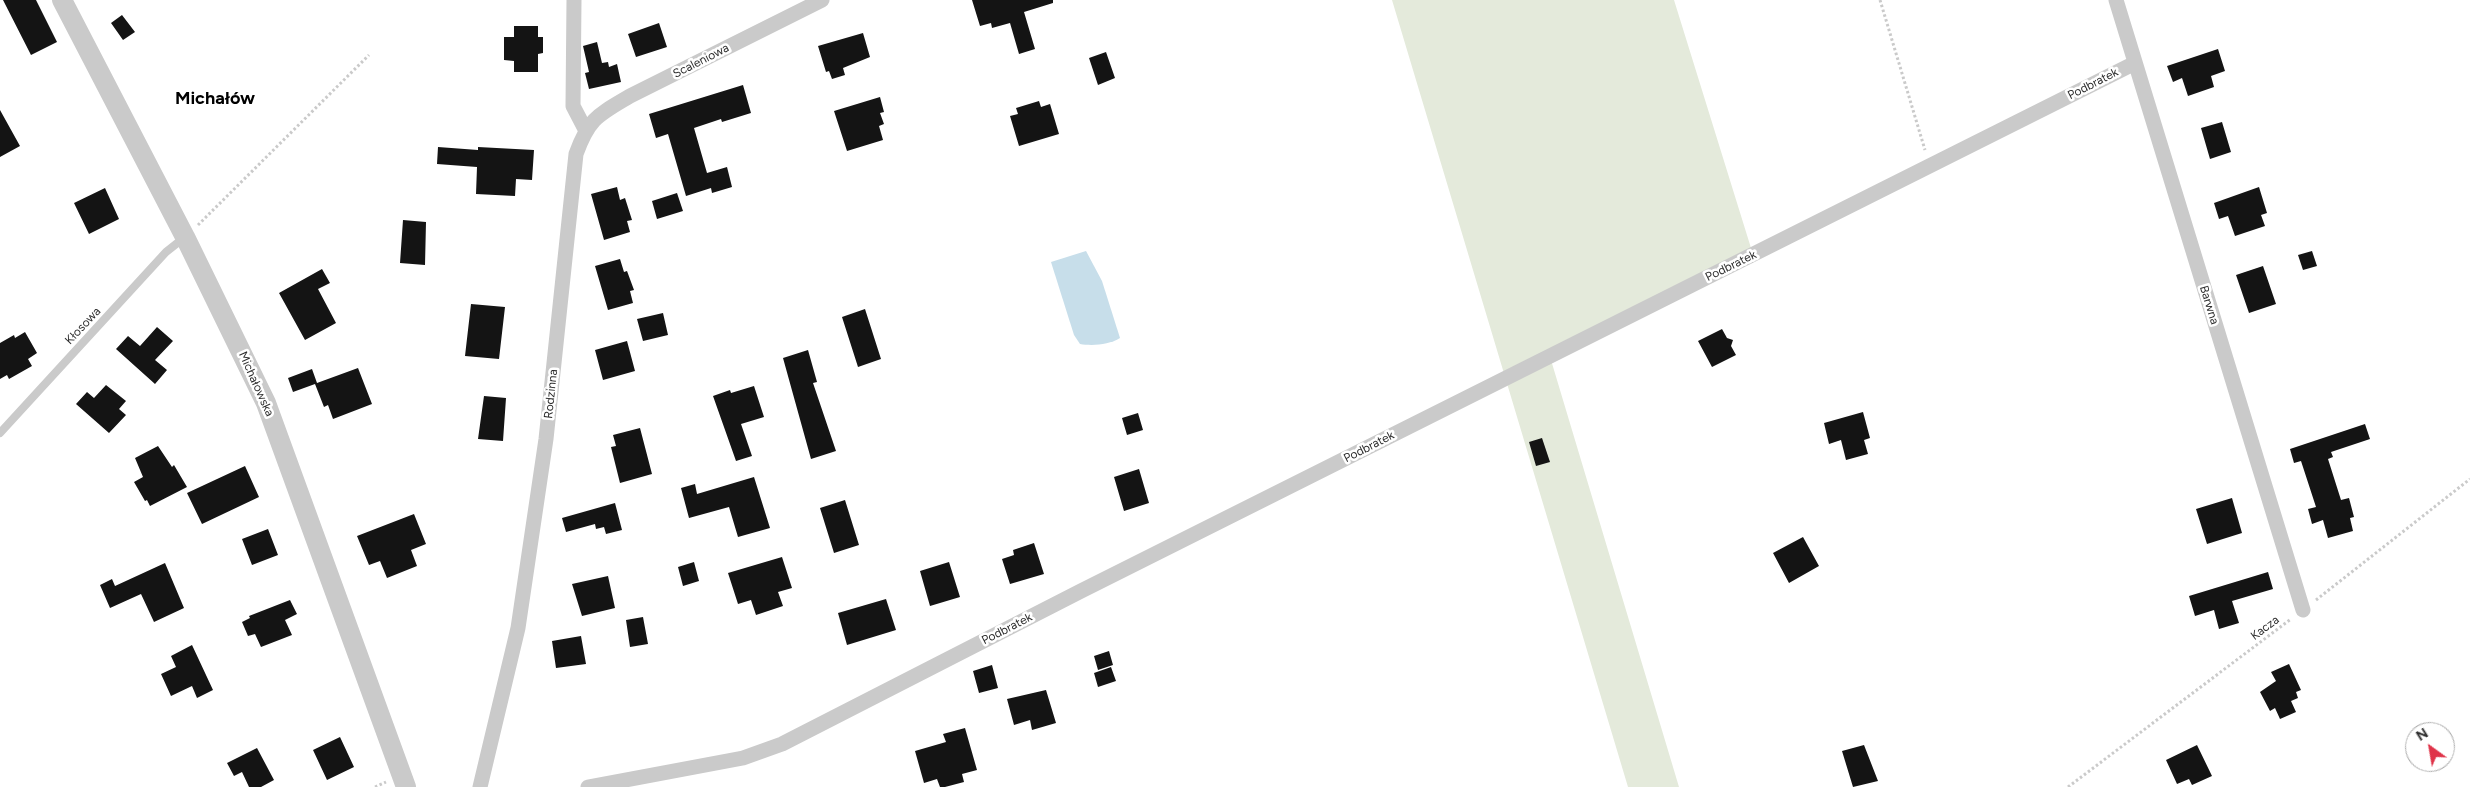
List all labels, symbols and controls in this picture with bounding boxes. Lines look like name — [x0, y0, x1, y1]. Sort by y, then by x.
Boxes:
street label: Scaleniowa — [671, 41, 731, 81]
street label: Podbratek — [2065, 65, 2121, 103]
district label: Michałów — [175, 88, 255, 110]
street label: Podbratek — [1703, 247, 1759, 285]
street label: Barwna — [2196, 284, 2222, 326]
street label: Kłosowa — [62, 304, 104, 348]
street label: Michałowska — [235, 349, 277, 419]
street label: Rodzinna — [541, 369, 561, 419]
street label: Podbratek — [1341, 428, 1397, 466]
street label: Podbratek — [979, 610, 1035, 648]
street label: Kacza — [2248, 613, 2282, 643]
north arrow — [2405, 722, 2455, 772]
text: N — [2413, 725, 2431, 745]

